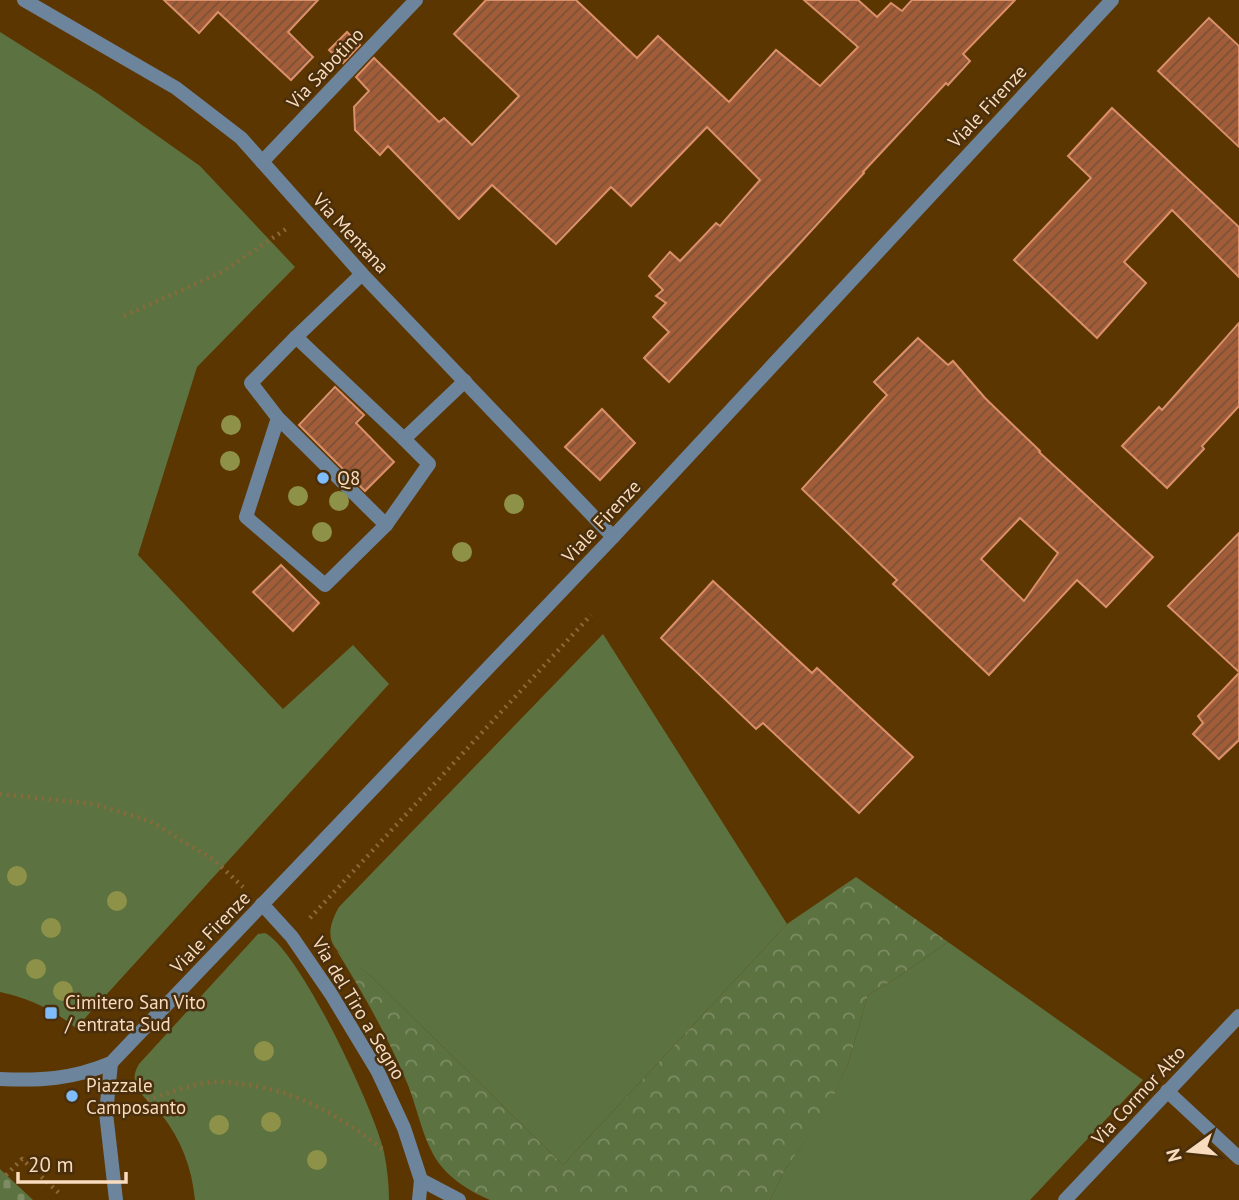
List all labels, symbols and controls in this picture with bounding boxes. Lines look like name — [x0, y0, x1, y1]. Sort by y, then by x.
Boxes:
street label: Via Sabotino — [281, 22, 369, 114]
street label: Viale Firenze — [942, 59, 1032, 153]
street label: Via Mentana — [307, 187, 394, 278]
place label: Q8 — [337, 466, 360, 490]
marker: Q8 — [315, 470, 331, 486]
street label: Viale Firenze — [556, 474, 646, 568]
street label: Viale Firenze — [164, 886, 255, 979]
street label: Via del Tiro a Segno — [306, 931, 411, 1084]
place label: Cimitero San Vito / entrata Sud — [64, 990, 206, 1036]
marker: Cimitero San Vito / entrata Sud — [43, 1005, 59, 1021]
street label: Via Cormor Alto — [1085, 1040, 1190, 1150]
place label: Piazzale Camposanto — [86, 1073, 186, 1119]
marker: Piazzale Camposanto — [64, 1088, 80, 1104]
north arrow — [1155, 1116, 1225, 1186]
scale bar — [18, 1140, 126, 1184]
text: N — [1160, 1146, 1187, 1165]
text: 20 m — [28, 1151, 74, 1178]

